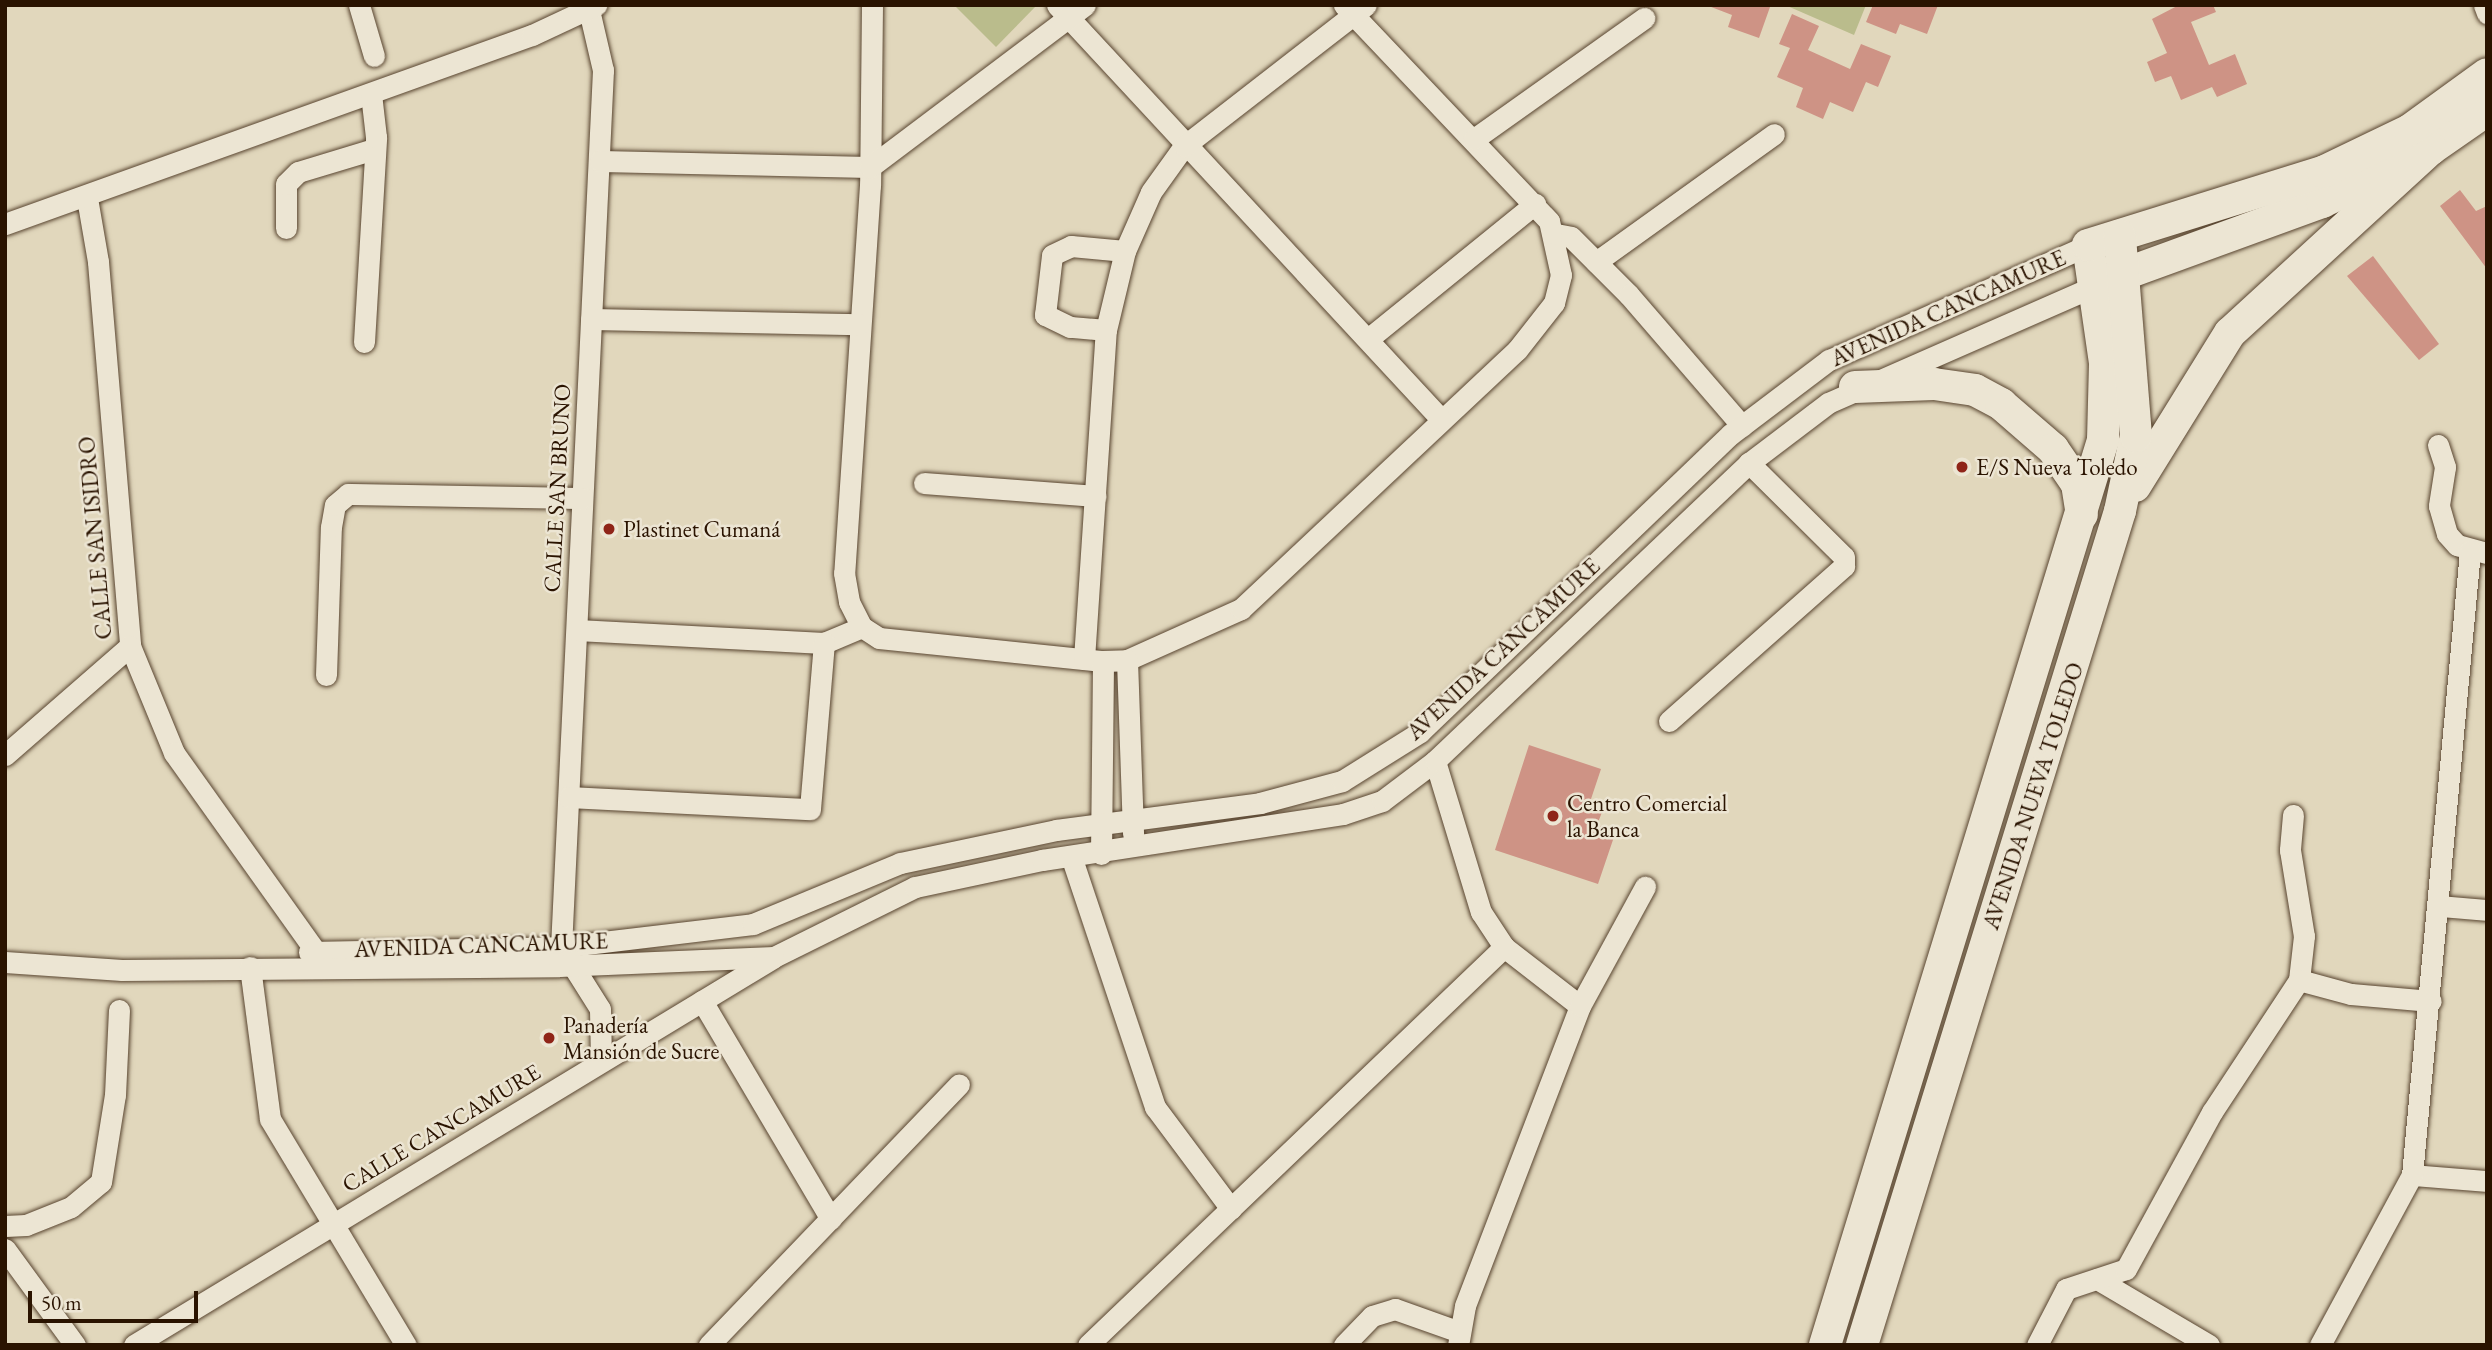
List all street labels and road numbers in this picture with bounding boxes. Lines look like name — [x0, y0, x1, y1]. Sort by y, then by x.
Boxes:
street label: AVENIDA CANCAMURE — [1826, 244, 2070, 372]
street label: CALLE SAN BRUNO — [538, 383, 576, 593]
street label: CALLE SAN ISIDRO — [72, 435, 118, 641]
street label: AVENIDA CANCAMURE — [1401, 552, 1605, 746]
street label: AVENIDA NUEVA TOLEDO — [1977, 659, 2089, 933]
street label: AVENIDA CANCAMURE — [354, 927, 608, 963]
street label: CALLE CANCAMURE — [337, 1058, 545, 1198]

